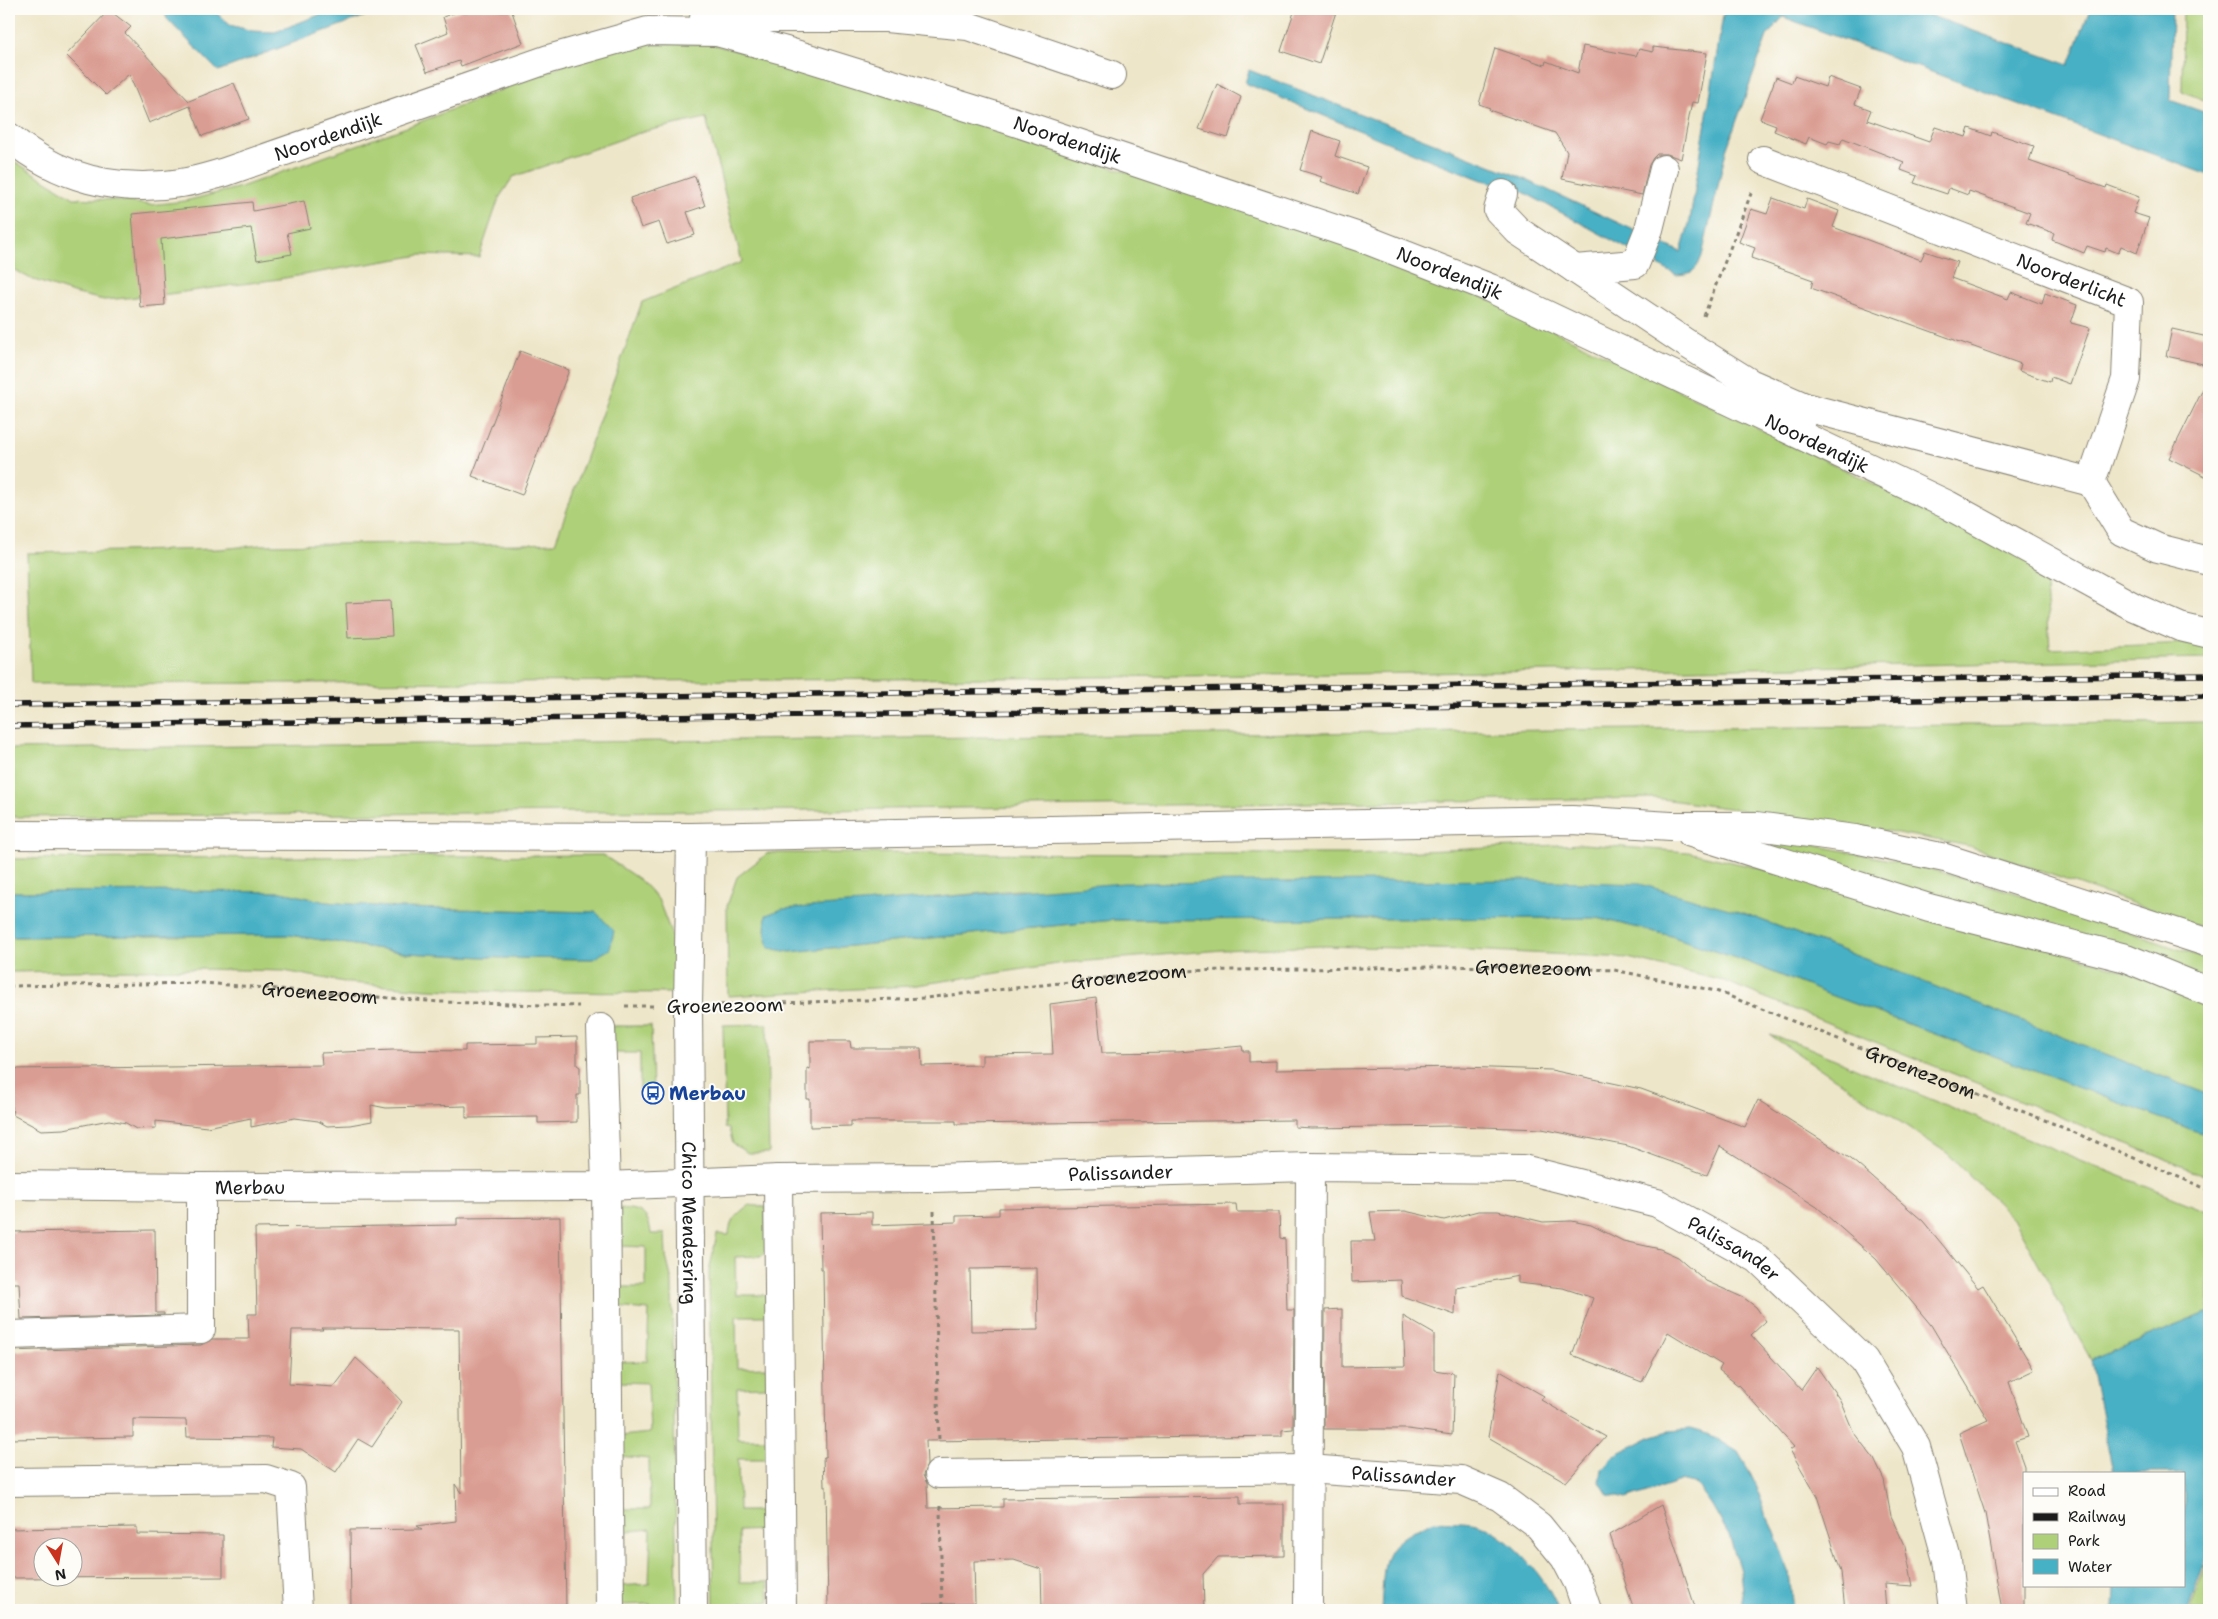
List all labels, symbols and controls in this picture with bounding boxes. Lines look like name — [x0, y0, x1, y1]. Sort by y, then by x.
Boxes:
street label: Noordendijk — [271, 106, 385, 167]
street label: Noordendijk — [1010, 110, 1125, 170]
street label: Noordendijk — [1393, 241, 1507, 306]
street label: Noorderlicht — [2013, 248, 2130, 313]
street label: Noordendijk — [1761, 408, 1873, 479]
street label: Groenezoom — [1475, 954, 1592, 982]
street label: Groenezoom — [1069, 959, 1187, 995]
street label: Groenezoom — [260, 976, 379, 1010]
street label: Groenezoom — [666, 992, 784, 1019]
street label: Groenezoom — [1862, 1039, 1980, 1105]
bus stop icon: Merbau — [641, 1081, 665, 1105]
place label: Merbau — [669, 1081, 746, 1106]
street label: Chico Mendesring — [676, 1141, 702, 1305]
street label: Palissander — [1068, 1159, 1174, 1187]
street label: Merbau — [215, 1175, 285, 1200]
street label: Palissander — [1683, 1210, 1786, 1287]
street label: Palissander — [1350, 1460, 1457, 1493]
legend — [2023, 1472, 2186, 1586]
text: Road — [2068, 1481, 2106, 1501]
text: Railway — [2068, 1507, 2126, 1527]
text: Park — [2068, 1531, 2100, 1551]
north arrow — [32, 1536, 82, 1586]
text: Water — [2068, 1557, 2112, 1577]
text: N — [53, 1565, 68, 1585]

